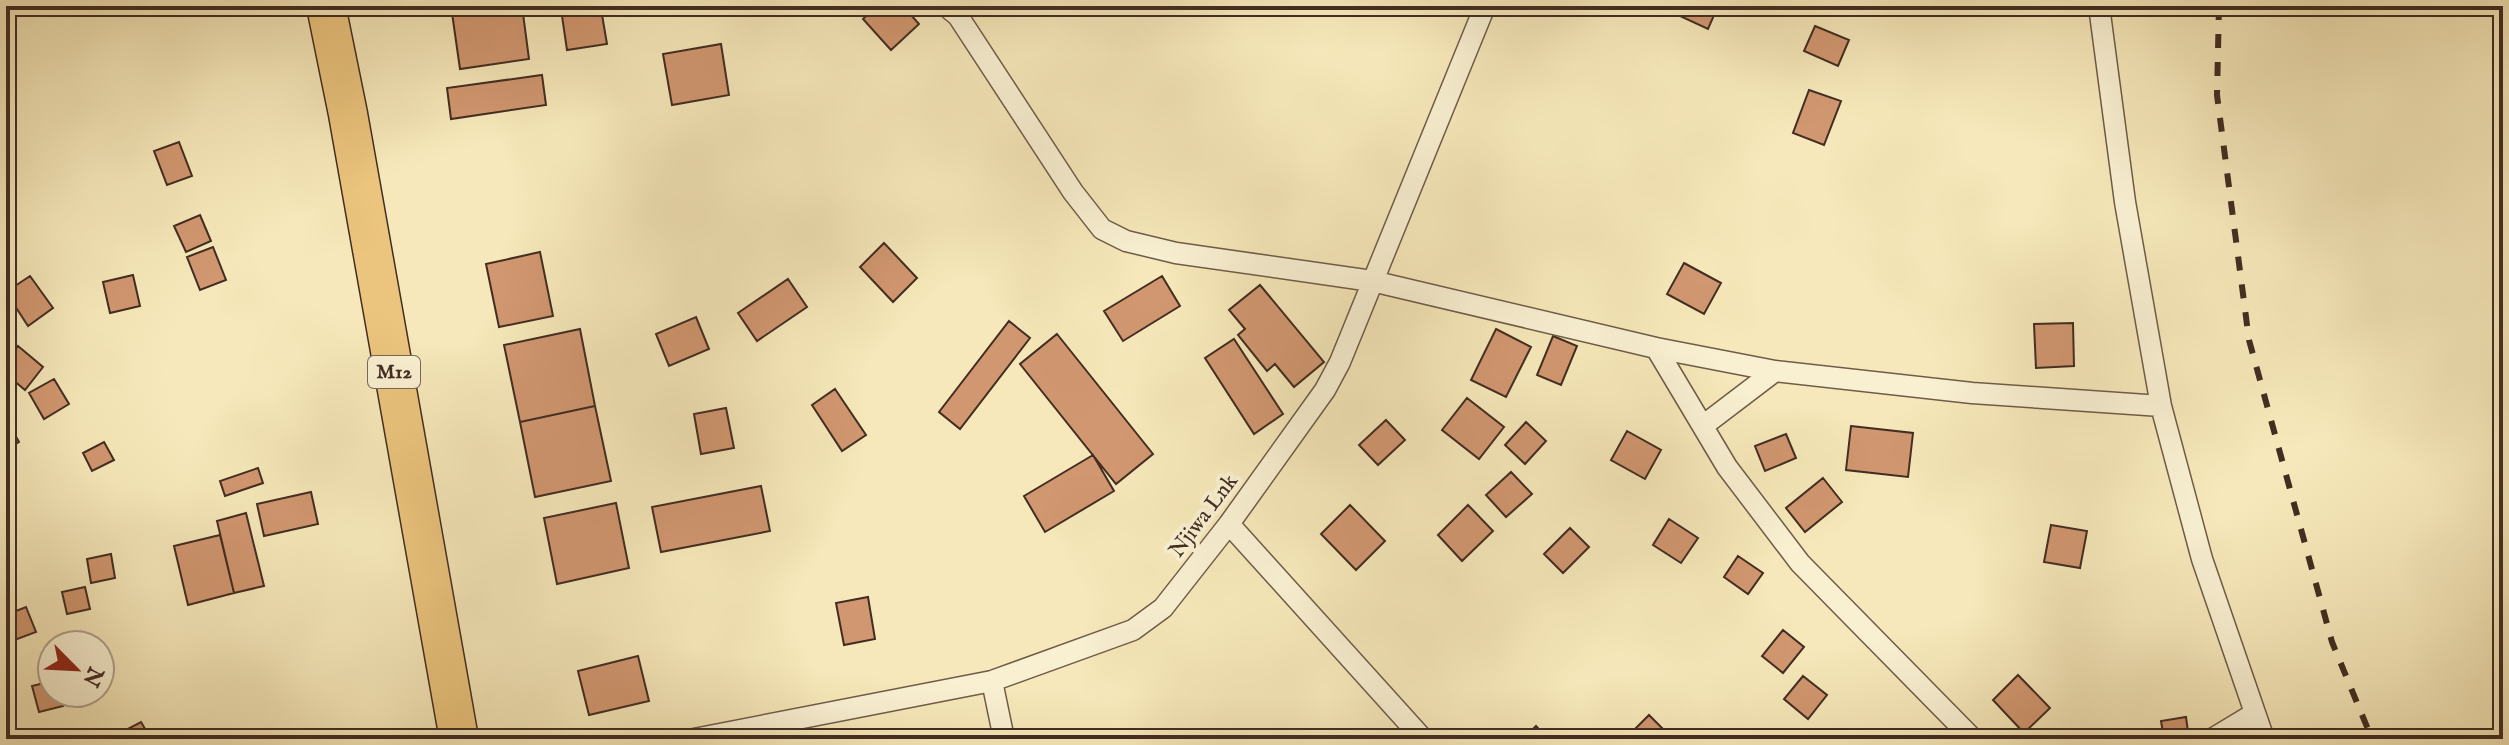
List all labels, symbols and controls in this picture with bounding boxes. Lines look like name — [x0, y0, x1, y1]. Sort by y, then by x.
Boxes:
road number: M12 — [368, 356, 420, 388]
street label: Njiwa Lnk — [1163, 468, 1245, 564]
north arrow — [36, 629, 116, 709]
text: N — [76, 661, 110, 691]

